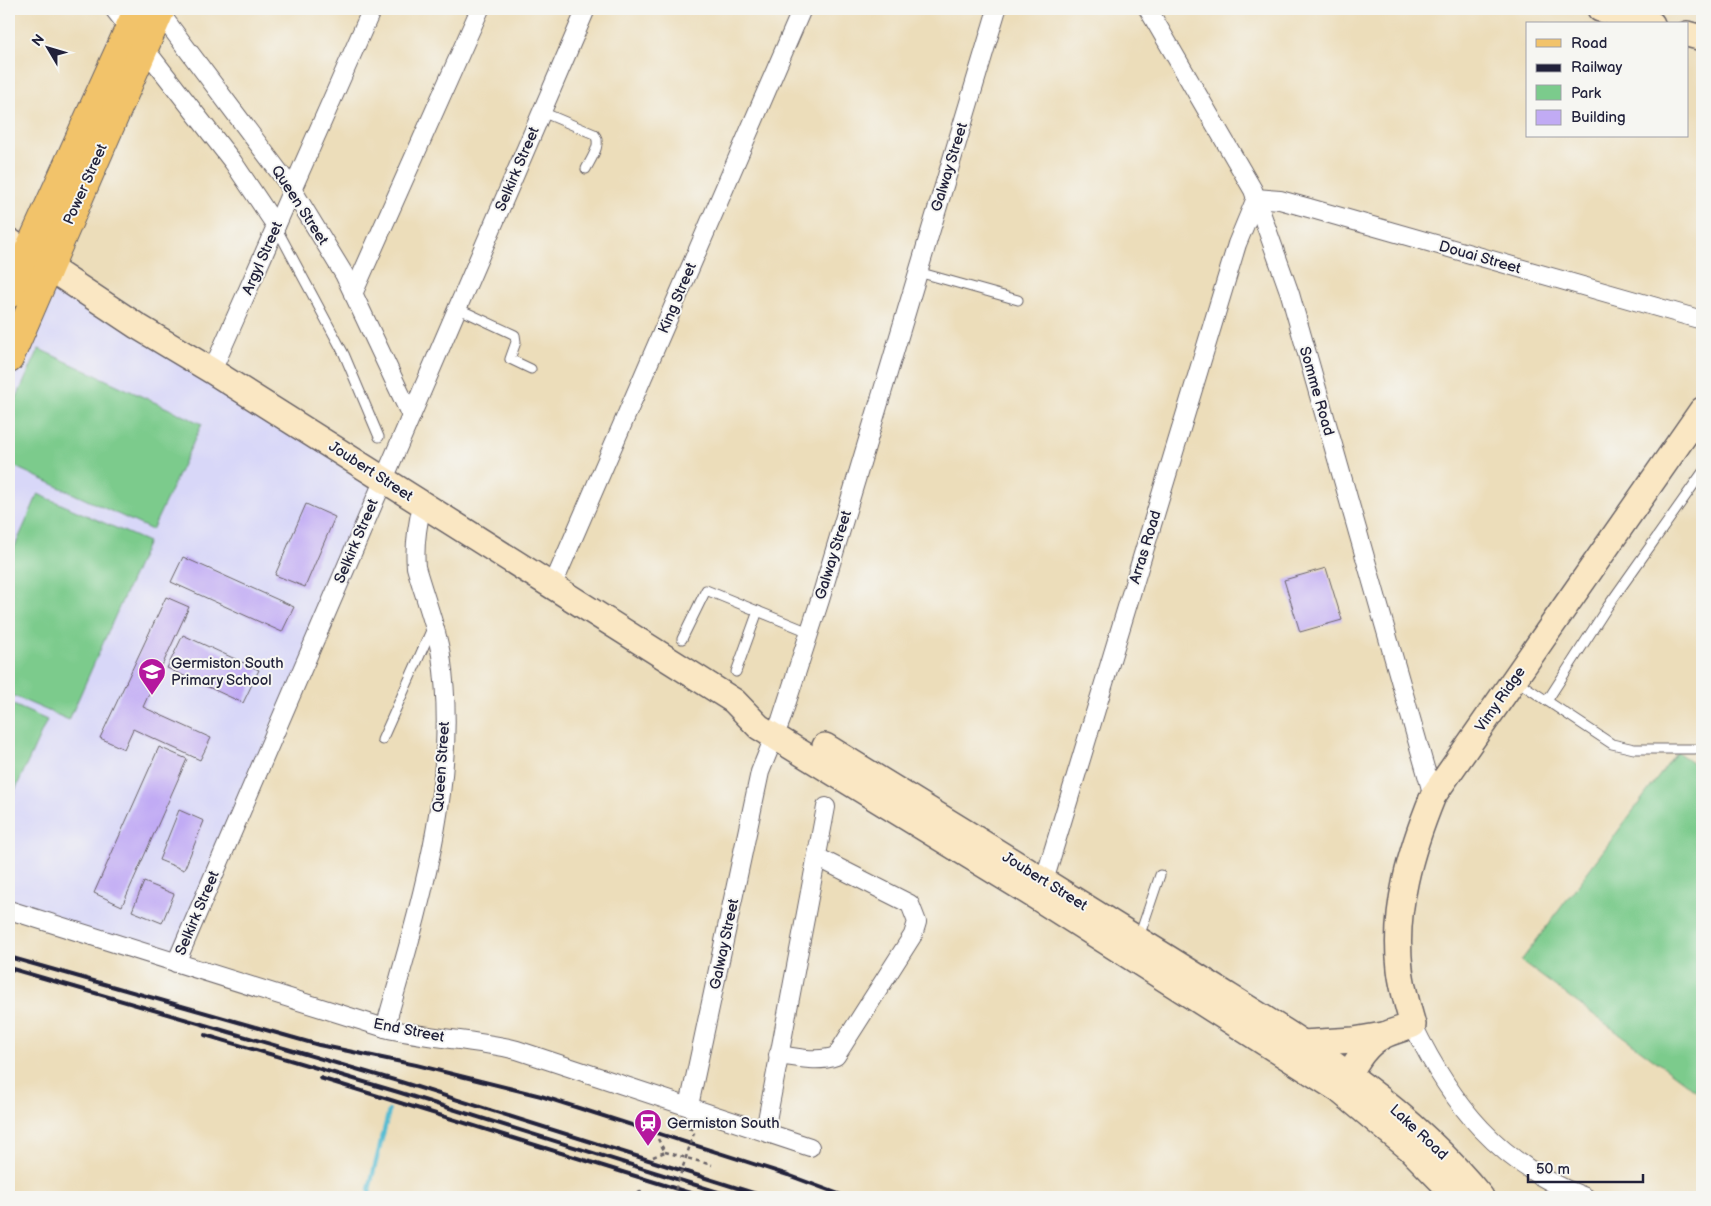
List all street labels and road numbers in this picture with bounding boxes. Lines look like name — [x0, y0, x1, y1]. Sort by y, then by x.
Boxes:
street label: Galway Street — [927, 120, 972, 214]
street label: Selkirk Street — [491, 124, 544, 214]
street label: Power Street — [59, 140, 112, 228]
street label: Queen Street — [267, 162, 333, 249]
street label: Argyl Street — [238, 218, 287, 298]
street label: Douai Street — [1437, 237, 1523, 278]
street label: King Street — [654, 259, 701, 337]
street label: Somme Road — [1295, 344, 1338, 438]
street label: Joubert Street — [325, 437, 417, 506]
street label: Selkirk Street — [330, 496, 383, 586]
street label: Galway Street — [811, 508, 856, 602]
street label: Arras Road — [1125, 508, 1166, 586]
street label: Vimy Ridge — [1471, 663, 1530, 736]
street label: Queen Street — [429, 720, 454, 813]
street label: Joubert Street — [999, 848, 1091, 915]
street label: Selkirk Street — [171, 868, 224, 958]
street label: Galway Street — [706, 897, 743, 991]
street label: End Street — [372, 1014, 446, 1047]
street label: Lake Road — [1385, 1101, 1452, 1164]

